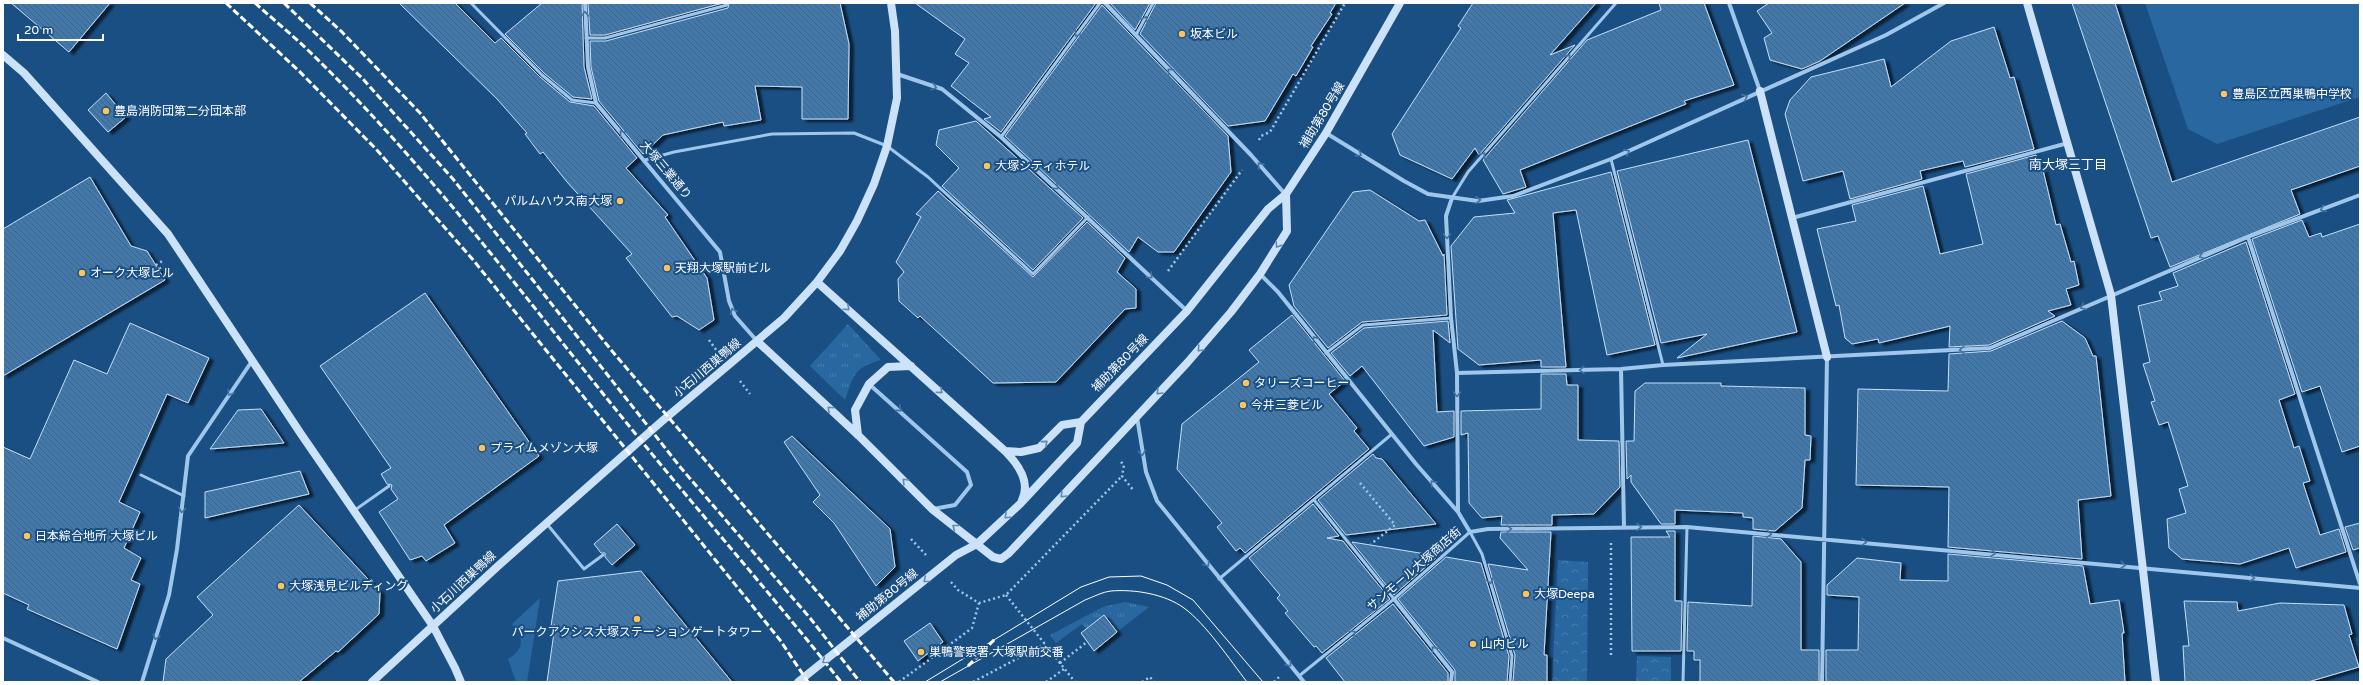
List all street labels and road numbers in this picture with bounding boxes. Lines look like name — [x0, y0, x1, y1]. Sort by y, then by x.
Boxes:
street label: 補助第80号線 — [1297, 79, 1347, 151]
street label: 大塚三業通り — [637, 138, 695, 202]
street label: 補助第80号線 — [1089, 331, 1151, 395]
street label: 小石川西巣鴨線 — [670, 336, 744, 400]
street label: サンモール大塚商店街 — [1364, 524, 1464, 614]
street label: 小石川西巣鴨線 — [428, 548, 498, 616]
street label: 補助第80号線 — [853, 566, 921, 624]

